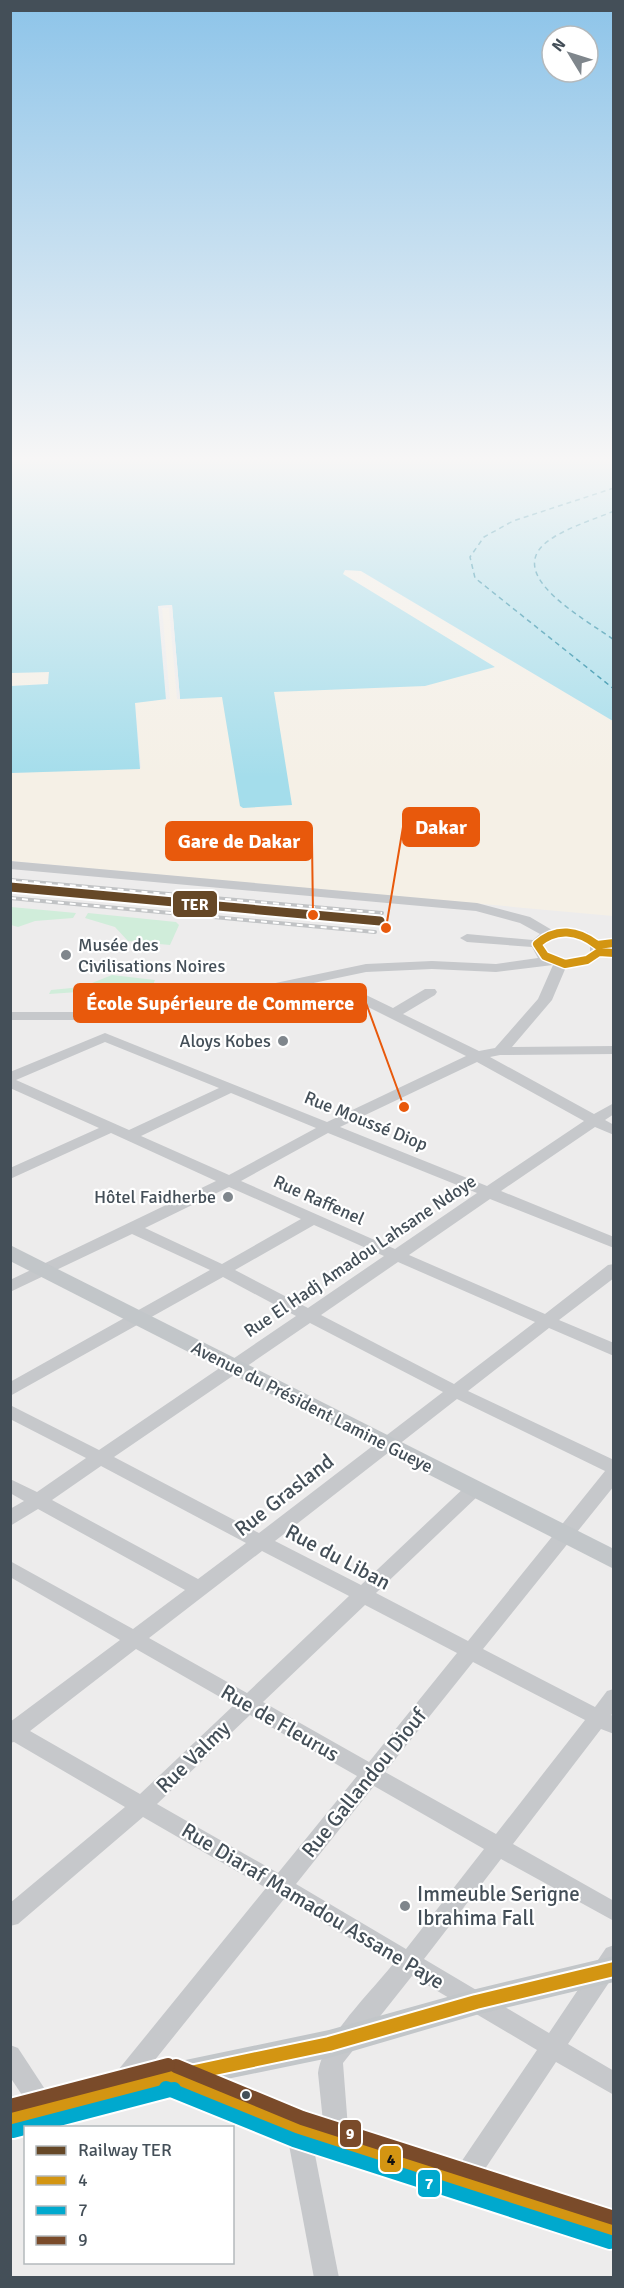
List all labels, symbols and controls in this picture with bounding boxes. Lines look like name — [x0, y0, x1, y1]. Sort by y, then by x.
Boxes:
north arrow — [540, 24, 600, 84]
text: N — [548, 35, 570, 56]
callout: Dakar — [403, 808, 479, 846]
text: Dakar — [415, 815, 467, 840]
callout: Gare de Dakar — [166, 822, 312, 860]
text: Gare de Dakar — [178, 829, 300, 854]
line badge: TER — [172, 890, 218, 918]
text: TER — [181, 895, 209, 915]
place label: Musée des Civilisations Noires — [78, 934, 225, 977]
marker: Musée des Civilisations Noires — [59, 948, 73, 962]
callout: École Supérieure de Commerce — [74, 984, 366, 1022]
text: École Supérieure de Commerce — [86, 991, 354, 1016]
place label: Aloys Kobes — [180, 1030, 271, 1052]
marker: Aloys Kobes — [276, 1034, 290, 1048]
street label: Rue Moussé Diop — [301, 1086, 431, 1156]
street label: Rue El Hadj Amadou Lahsane Ndoye — [240, 1170, 480, 1342]
street label: Rue Raffenel — [270, 1170, 368, 1230]
place label: Hôtel Faidherbe — [94, 1186, 216, 1208]
marker: Hôtel Faidherbe — [221, 1190, 235, 1204]
street label: Avenue du Président Lamine Gueye — [188, 1336, 436, 1478]
street label: Rue Grasland — [229, 1448, 339, 1542]
street label: Rue du Liban — [281, 1518, 395, 1596]
street label: Rue de Fleurus — [216, 1679, 344, 1767]
street label: Rue Gallandou Diouf — [296, 1703, 433, 1863]
street label: Rue Valmy — [151, 1715, 236, 1799]
street label: Rue Diaraf Mamadou Assane Paye — [177, 1817, 449, 1995]
place label: Immeuble Serigne Ibrahima Fall — [417, 1881, 580, 1931]
marker: Immeuble Serigne Ibrahima Fall — [398, 1899, 412, 1913]
unlabelled marker — [240, 2089, 252, 2101]
line badge: 9 — [339, 2119, 362, 2148]
text: 9 — [346, 2124, 355, 2144]
legend — [24, 2126, 234, 2264]
text: Railway TER — [78, 2139, 172, 2161]
line badge: 4 — [379, 2145, 402, 2173]
text: 4 — [387, 2150, 396, 2170]
text: 4 — [78, 2169, 88, 2191]
line badge: 7 — [417, 2169, 441, 2198]
text: 7 — [425, 2174, 434, 2194]
text: 7 — [78, 2199, 88, 2221]
text: 9 — [78, 2229, 88, 2251]

